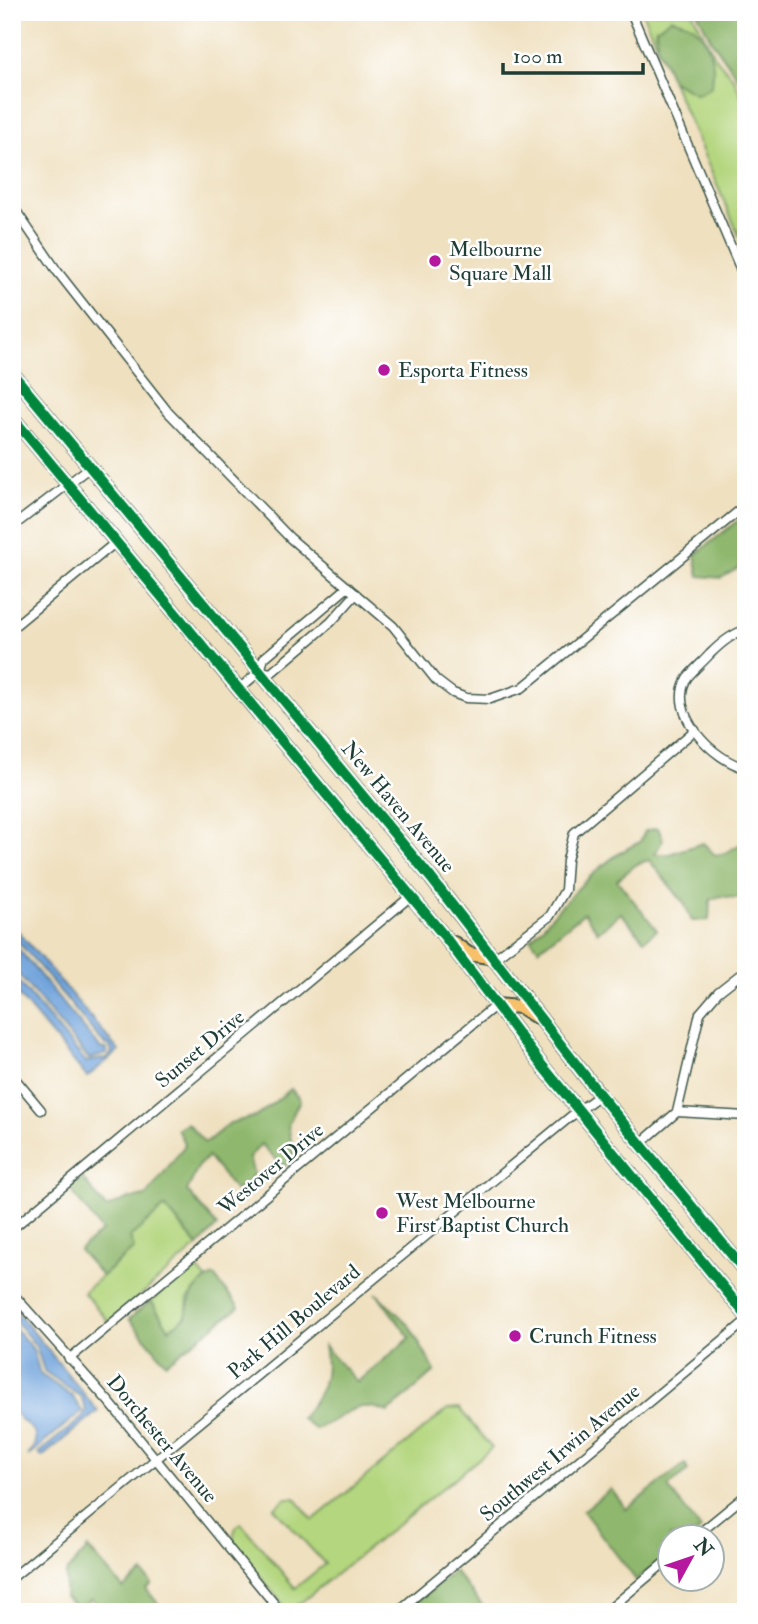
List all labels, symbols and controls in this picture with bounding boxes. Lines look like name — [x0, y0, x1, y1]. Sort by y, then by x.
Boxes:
scale bar — [503, 32, 642, 76]
text: 100 m — [513, 43, 563, 70]
place label: Melbourne Square Mall — [449, 236, 552, 287]
marker: Melbourne Square Mall — [427, 253, 443, 269]
place label: Esporta Fitness — [398, 357, 528, 384]
marker: Esporta Fitness — [376, 362, 392, 378]
street label: New Haven Avenue — [335, 736, 461, 879]
street label: Sunset Drive — [150, 1004, 250, 1094]
street label: Westover Drive — [212, 1117, 330, 1222]
place label: West Melbourne First Baptist Church — [395, 1188, 569, 1239]
marker: West Melbourne First Baptist Church — [374, 1205, 390, 1221]
street label: Park Hill Boulevard — [222, 1258, 366, 1385]
place label: Crunch Fitness — [529, 1323, 657, 1350]
marker: Crunch Fitness — [507, 1328, 523, 1344]
street label: Dorchester Avenue — [101, 1369, 224, 1509]
street label: Southwest Irwin Avenue — [474, 1378, 646, 1528]
north arrow — [656, 1522, 726, 1592]
text: N — [688, 1533, 719, 1563]

